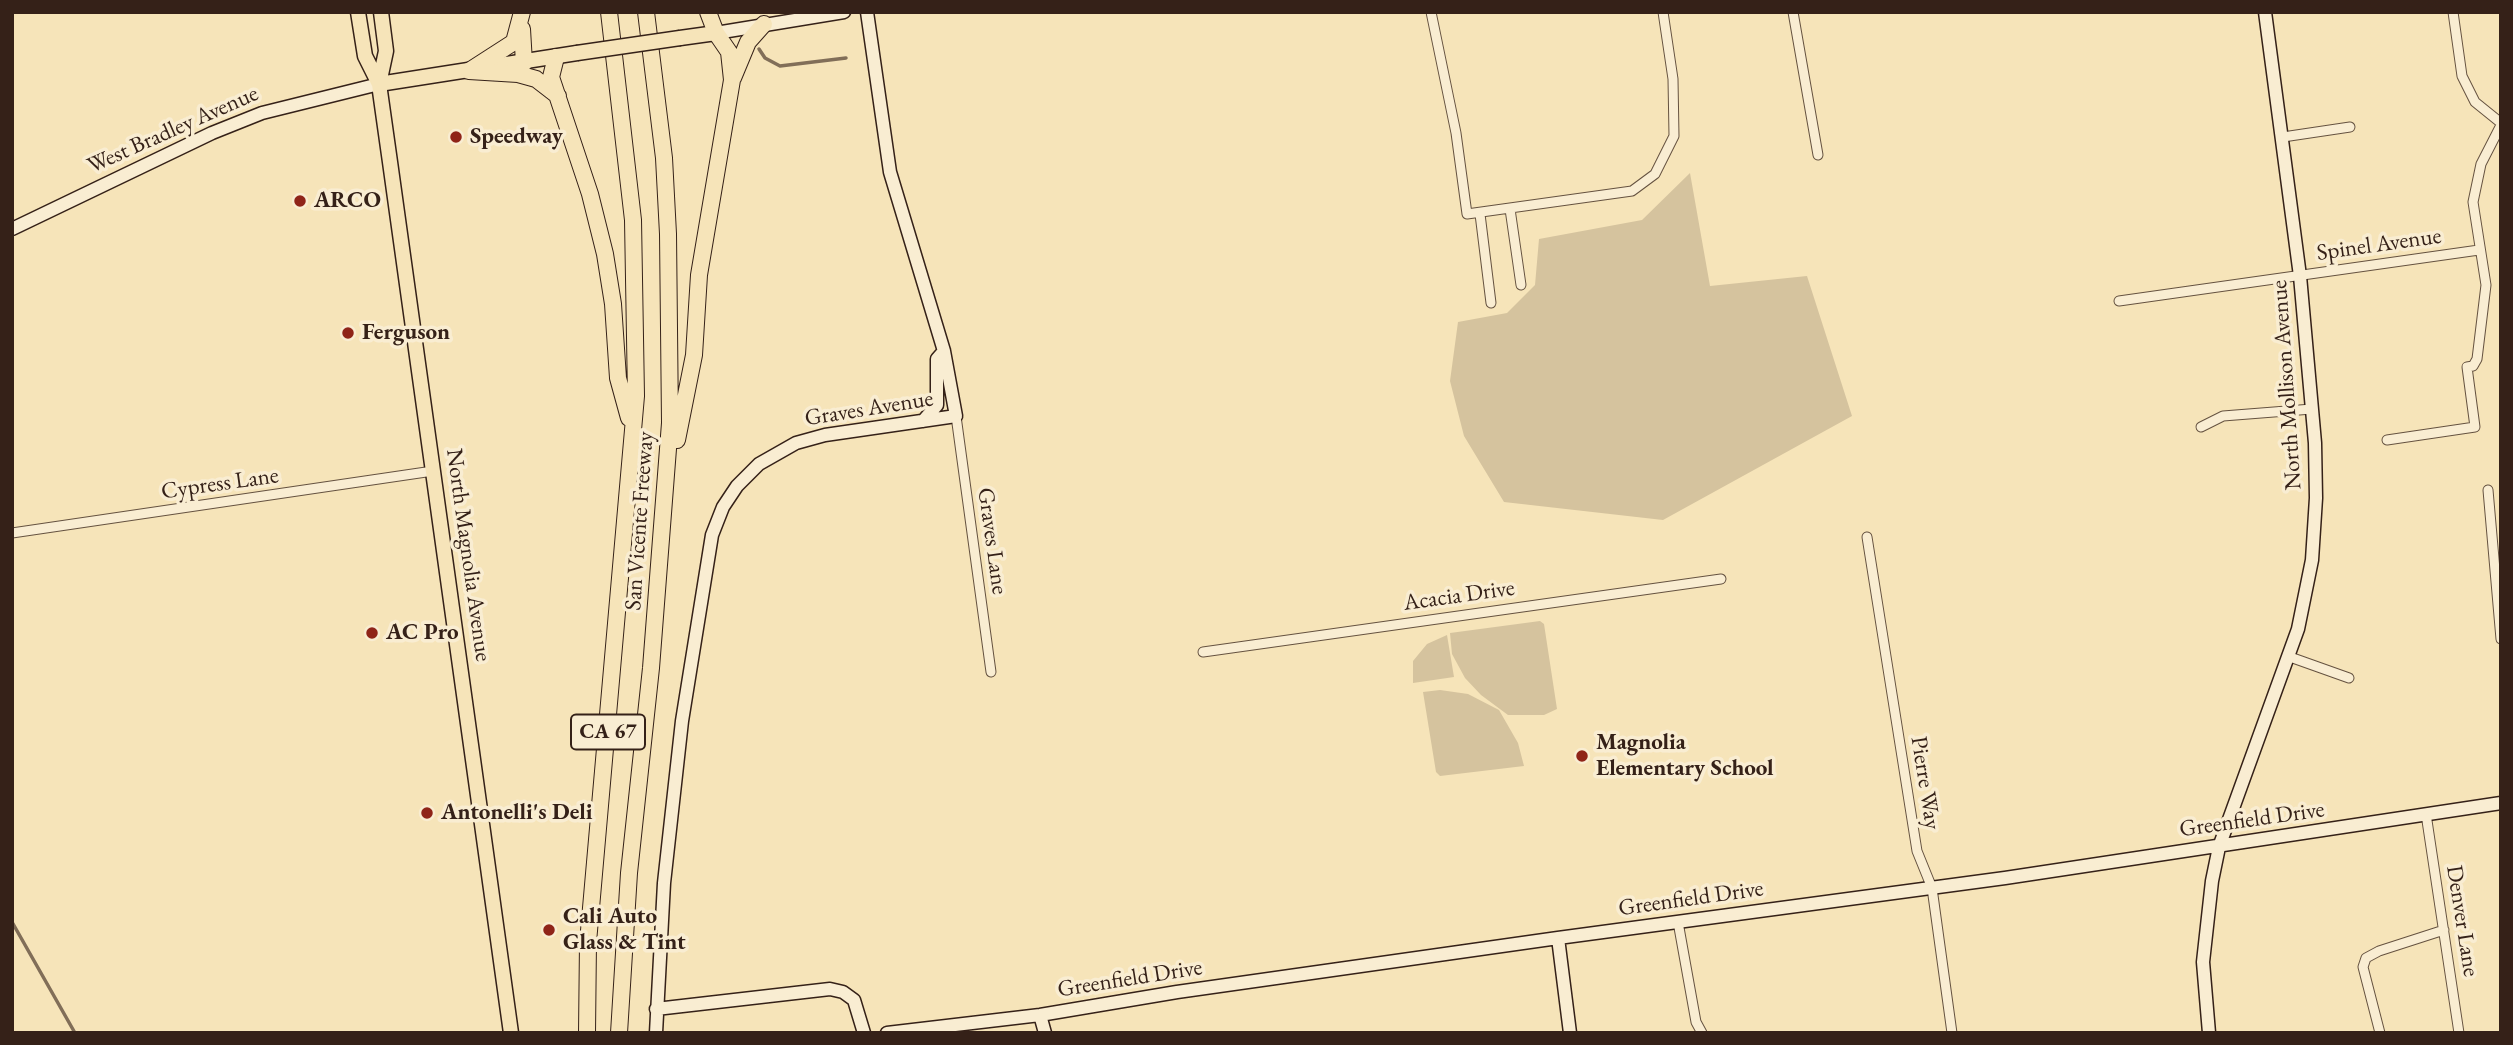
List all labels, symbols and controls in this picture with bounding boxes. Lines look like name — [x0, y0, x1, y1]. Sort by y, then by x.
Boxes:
street label: West Bradley Avenue — [83, 80, 263, 180]
place label: Speedway — [470, 123, 563, 151]
marker: Speedway — [448, 129, 464, 145]
place label: ARCO — [314, 187, 381, 215]
marker: ARCO — [292, 193, 308, 209]
street label: Spinel Avenue — [2315, 223, 2443, 267]
street label: North Mollison Avenue — [2266, 279, 2308, 491]
place label: Ferguson — [362, 319, 450, 347]
marker: Ferguson — [340, 325, 356, 341]
street label: Graves Avenue — [803, 385, 935, 433]
street label: San Vicente Freeway — [620, 430, 660, 612]
street label: North Magnolia Avenue — [439, 447, 497, 663]
street label: Cypress Lane — [160, 462, 280, 506]
street label: Graves Lane — [971, 486, 1013, 596]
street label: Acacia Drive — [1402, 575, 1516, 617]
place label: AC Pro — [386, 619, 459, 647]
marker: AC Pro — [364, 625, 380, 641]
road number: CA 67 — [571, 714, 645, 750]
place label: Magnolia Elementary School — [1596, 729, 1774, 783]
street label: Pierre Way — [1904, 734, 1946, 832]
marker: Magnolia Elementary School — [1574, 748, 1590, 764]
street label: Greenfield Drive — [2178, 796, 2326, 844]
place label: Antonelli's Deli — [441, 799, 593, 827]
marker: Antonelli's Deli — [419, 805, 435, 821]
street label: Denver Lane — [2440, 863, 2484, 979]
street label: Greenfield Drive — [1617, 875, 1765, 923]
place label: Cali Auto Glass & Tint — [563, 903, 686, 957]
marker: Cali Auto Glass & Tint — [541, 922, 557, 938]
street label: Greenfield Drive — [1056, 954, 1204, 1004]

